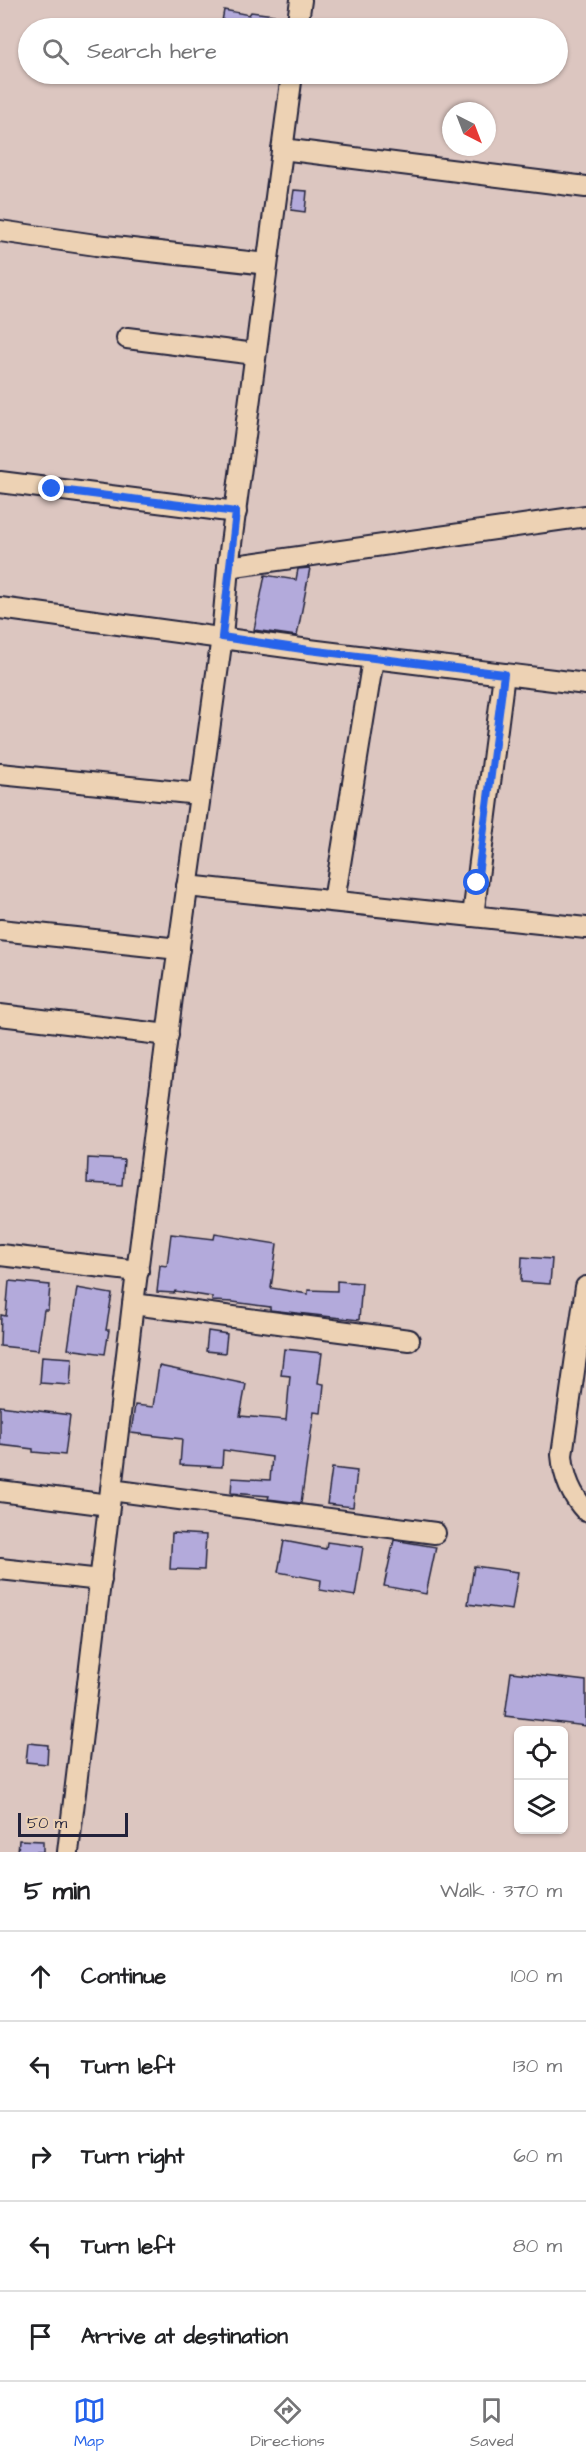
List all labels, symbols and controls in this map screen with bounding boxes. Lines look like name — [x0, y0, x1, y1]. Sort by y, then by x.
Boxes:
search box — [18, 18, 568, 84]
icon: search — [39, 35, 72, 68]
text: Search here — [87, 36, 217, 67]
north arrow — [442, 102, 496, 156]
route end — [38, 475, 64, 501]
route start — [463, 869, 489, 895]
map controls — [514, 1726, 568, 1834]
button: locate — [514, 1726, 568, 1780]
button: layers — [514, 1780, 568, 1834]
scale bar — [18, 1810, 128, 1838]
text: 50 m — [27, 1812, 67, 1834]
text: 5 min — [24, 1873, 90, 1909]
text: Walk · 370 m — [440, 1877, 562, 1905]
icon: ahead — [24, 1960, 57, 1993]
text: Continue — [81, 1961, 166, 1992]
text: 100 m — [511, 1962, 562, 1990]
icon: left — [24, 2050, 57, 2083]
text: Turn left — [81, 2051, 175, 2082]
text: 130 m — [513, 2052, 562, 2080]
icon: right — [24, 2140, 57, 2173]
text: Turn right — [81, 2141, 184, 2172]
text: 60 m — [513, 2142, 562, 2170]
icon: left — [24, 2230, 57, 2263]
text: Turn left — [81, 2231, 175, 2262]
text: 80 m — [513, 2232, 562, 2260]
icon: arrive — [24, 2320, 57, 2353]
text: Arrive at destination — [81, 2321, 288, 2352]
tab: Map — [73, 2394, 106, 2452]
tab: Directions — [251, 2394, 325, 2452]
tab: Saved — [470, 2394, 513, 2452]

